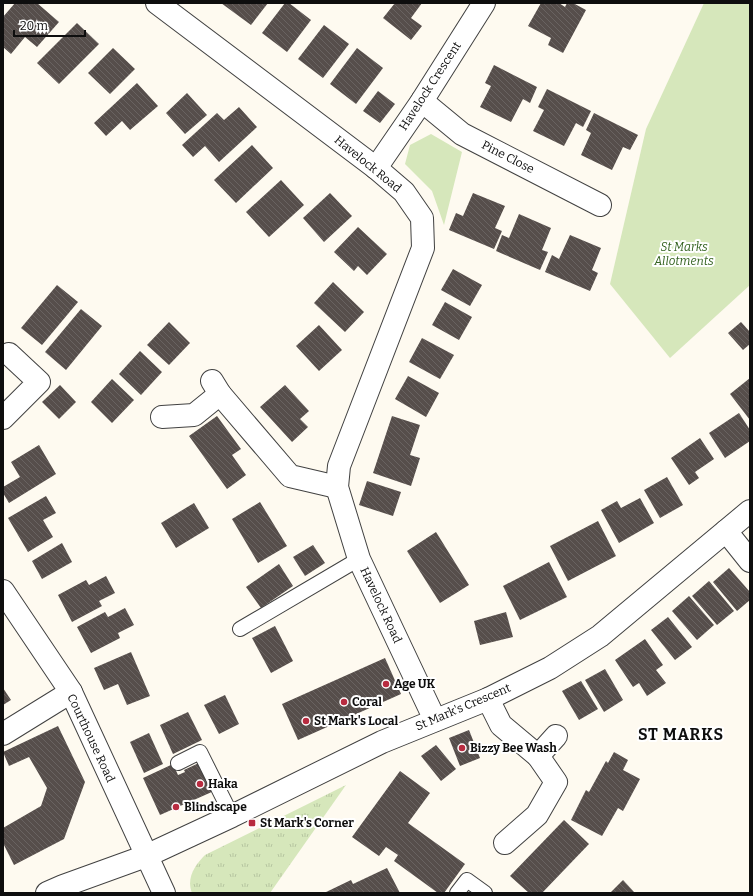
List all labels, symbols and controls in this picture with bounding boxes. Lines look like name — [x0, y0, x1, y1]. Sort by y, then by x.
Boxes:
scale bar — [14, 12, 85, 38]
text: 20 m — [20, 19, 49, 33]
street label: Havelock Crescent — [396, 38, 464, 133]
street label: Havelock Road — [332, 133, 404, 195]
street label: Pine Close — [479, 138, 537, 176]
park label: St Marks Allotments — [653, 240, 714, 268]
street label: Havelock Road — [357, 565, 405, 645]
place label: Age UK — [394, 677, 436, 691]
marker: Age UK — [381, 679, 391, 689]
street label: St Mark's Crescent — [413, 680, 513, 733]
street label: Courthouse Road — [64, 692, 118, 784]
place label: Coral — [352, 695, 382, 709]
marker: Coral — [339, 697, 349, 707]
place label: St Mark's Local — [314, 714, 398, 728]
marker: St Mark's Local — [301, 716, 311, 726]
district label: ST MARKS — [638, 725, 724, 744]
place label: Bizzy Bee Wash — [470, 741, 557, 755]
marker: Bizzy Bee Wash — [457, 743, 467, 753]
place label: Haka — [208, 777, 238, 791]
marker: Haka — [195, 779, 205, 789]
place label: Blindscape — [184, 800, 247, 814]
marker: Blindscape — [171, 802, 181, 812]
place label: St Mark's Corner — [260, 816, 354, 830]
marker: St Mark's Corner — [247, 818, 257, 828]

